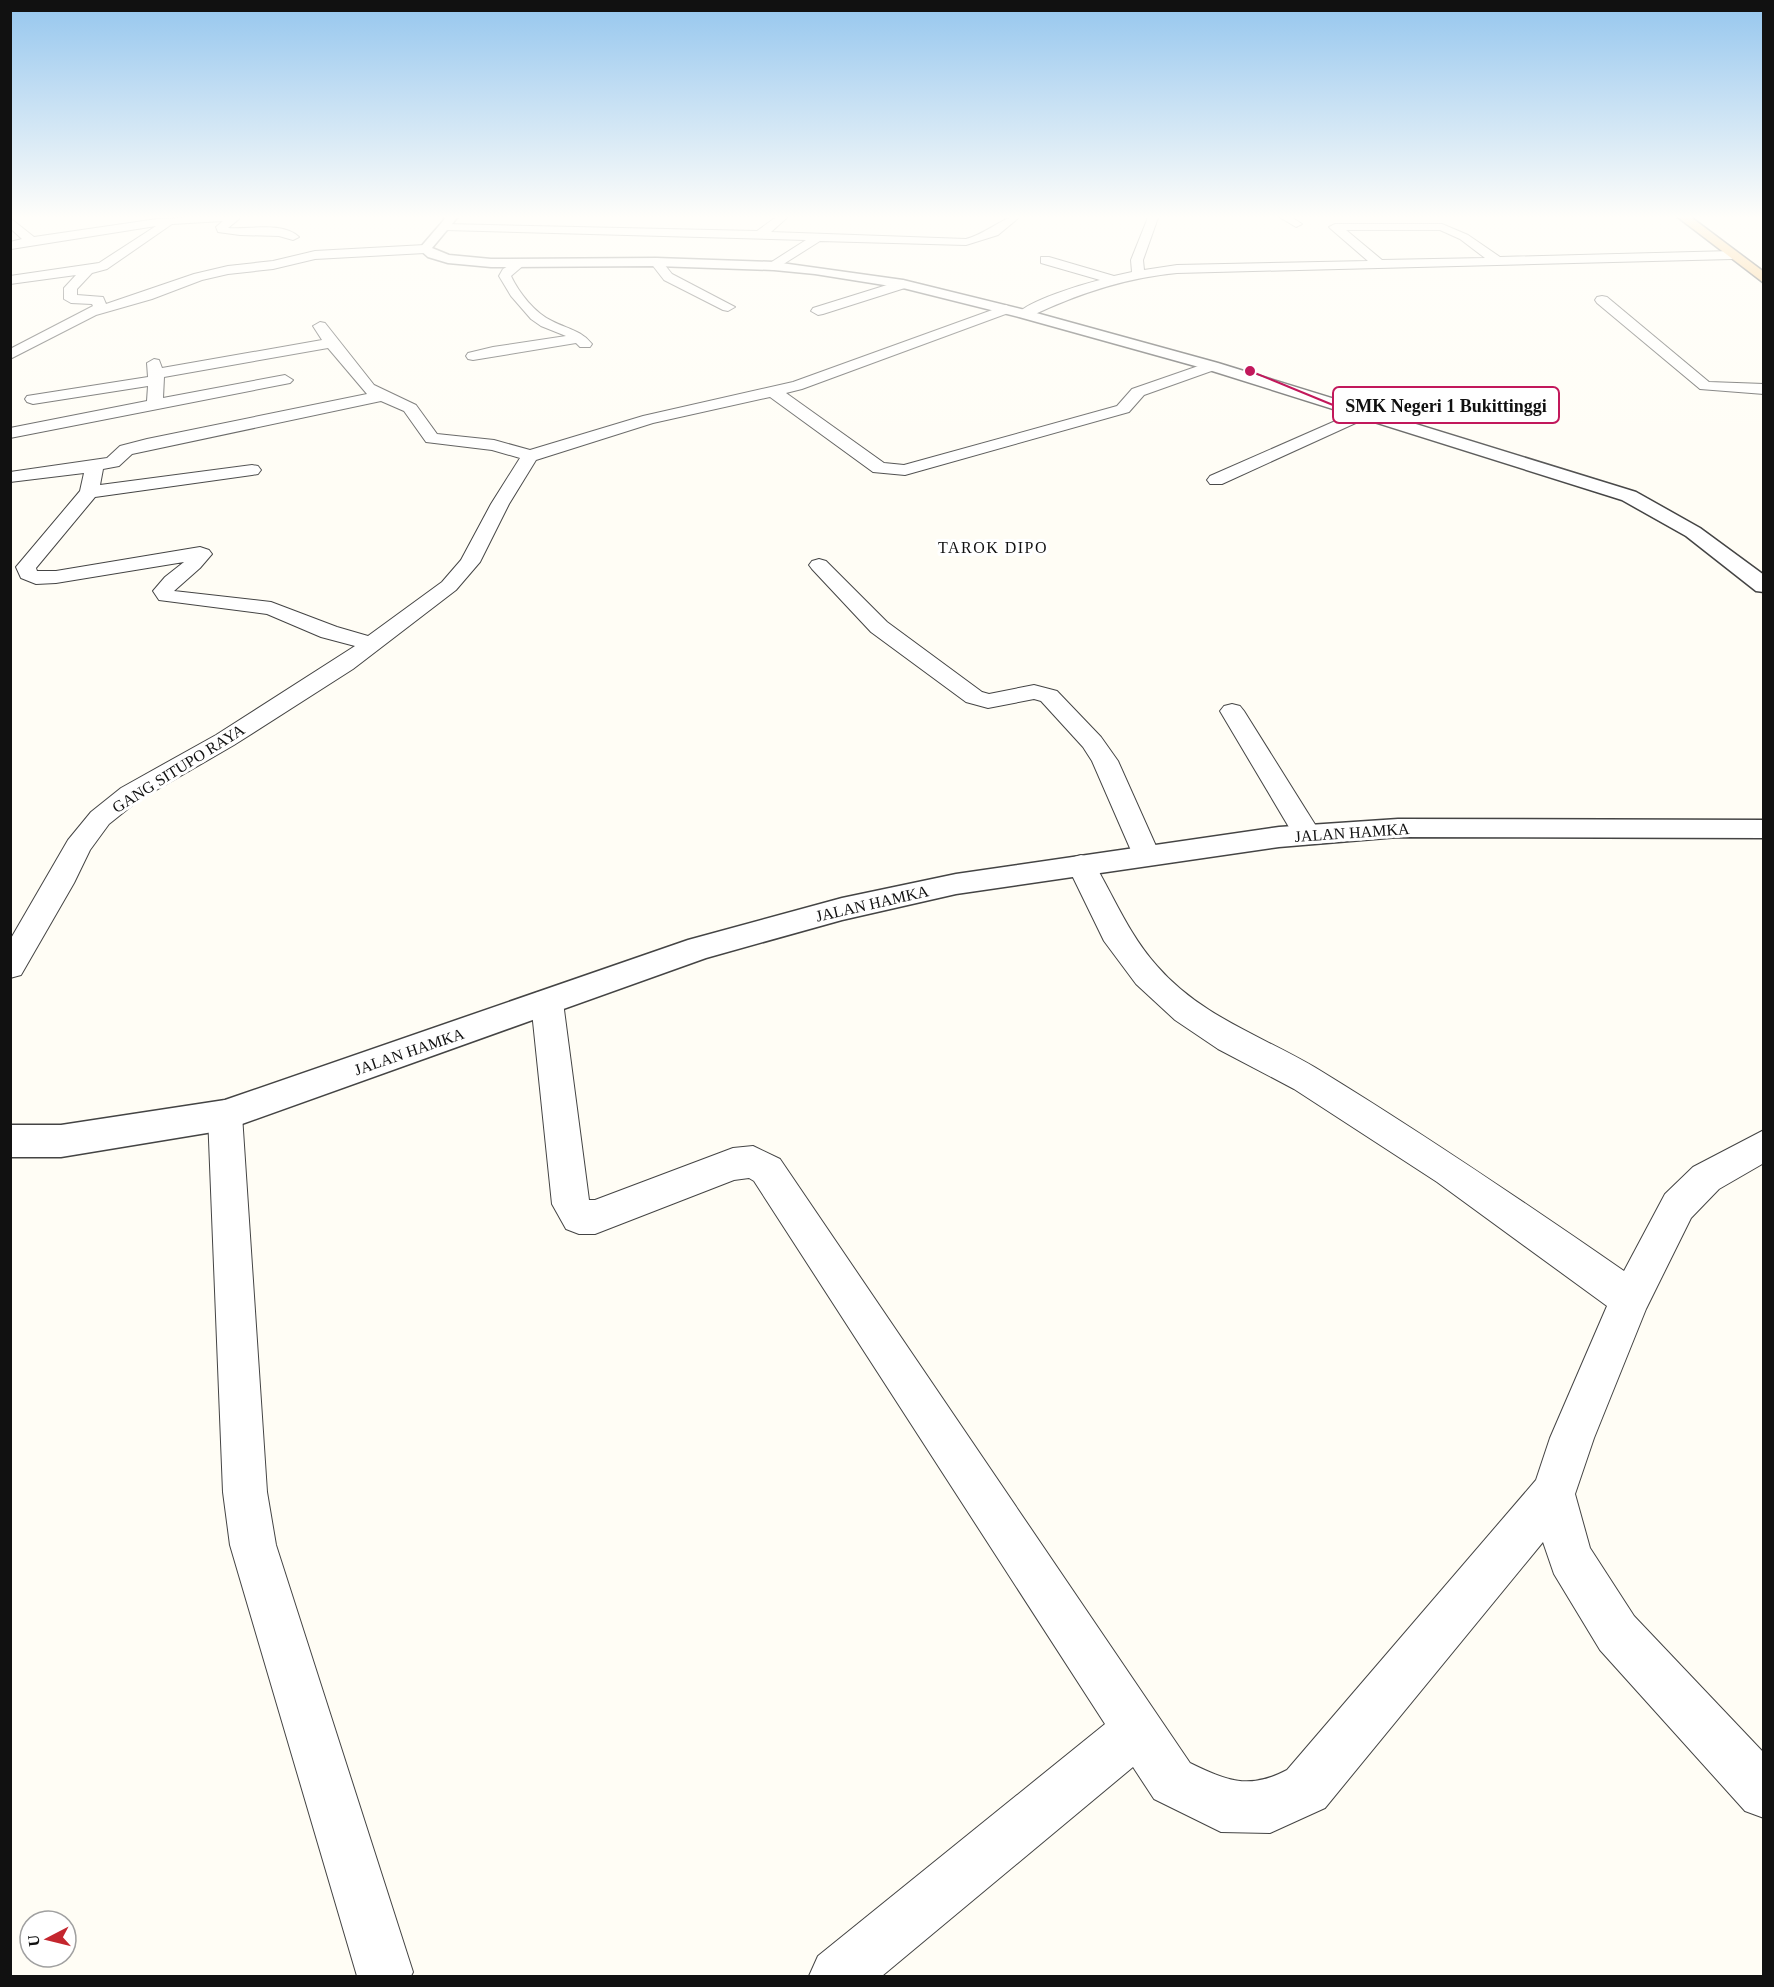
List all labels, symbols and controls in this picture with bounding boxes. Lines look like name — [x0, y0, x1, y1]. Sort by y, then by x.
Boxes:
callout: SMK Negeri 1 Bukittinggi — [1333, 387, 1559, 423]
text: SMK Negeri 1 Bukittinggi — [1345, 396, 1547, 416]
district label: TAROK DIPO — [938, 539, 1048, 556]
street label: GANG SITUPO RAYA — [109, 721, 248, 816]
street label: JALAN HAMKA — [1294, 820, 1410, 845]
street label: JALAN HAMKA — [814, 882, 931, 925]
street label: JALAN HAMKA — [352, 1025, 467, 1078]
north arrow — [18, 1909, 78, 1969]
text: U — [24, 1934, 43, 1948]

